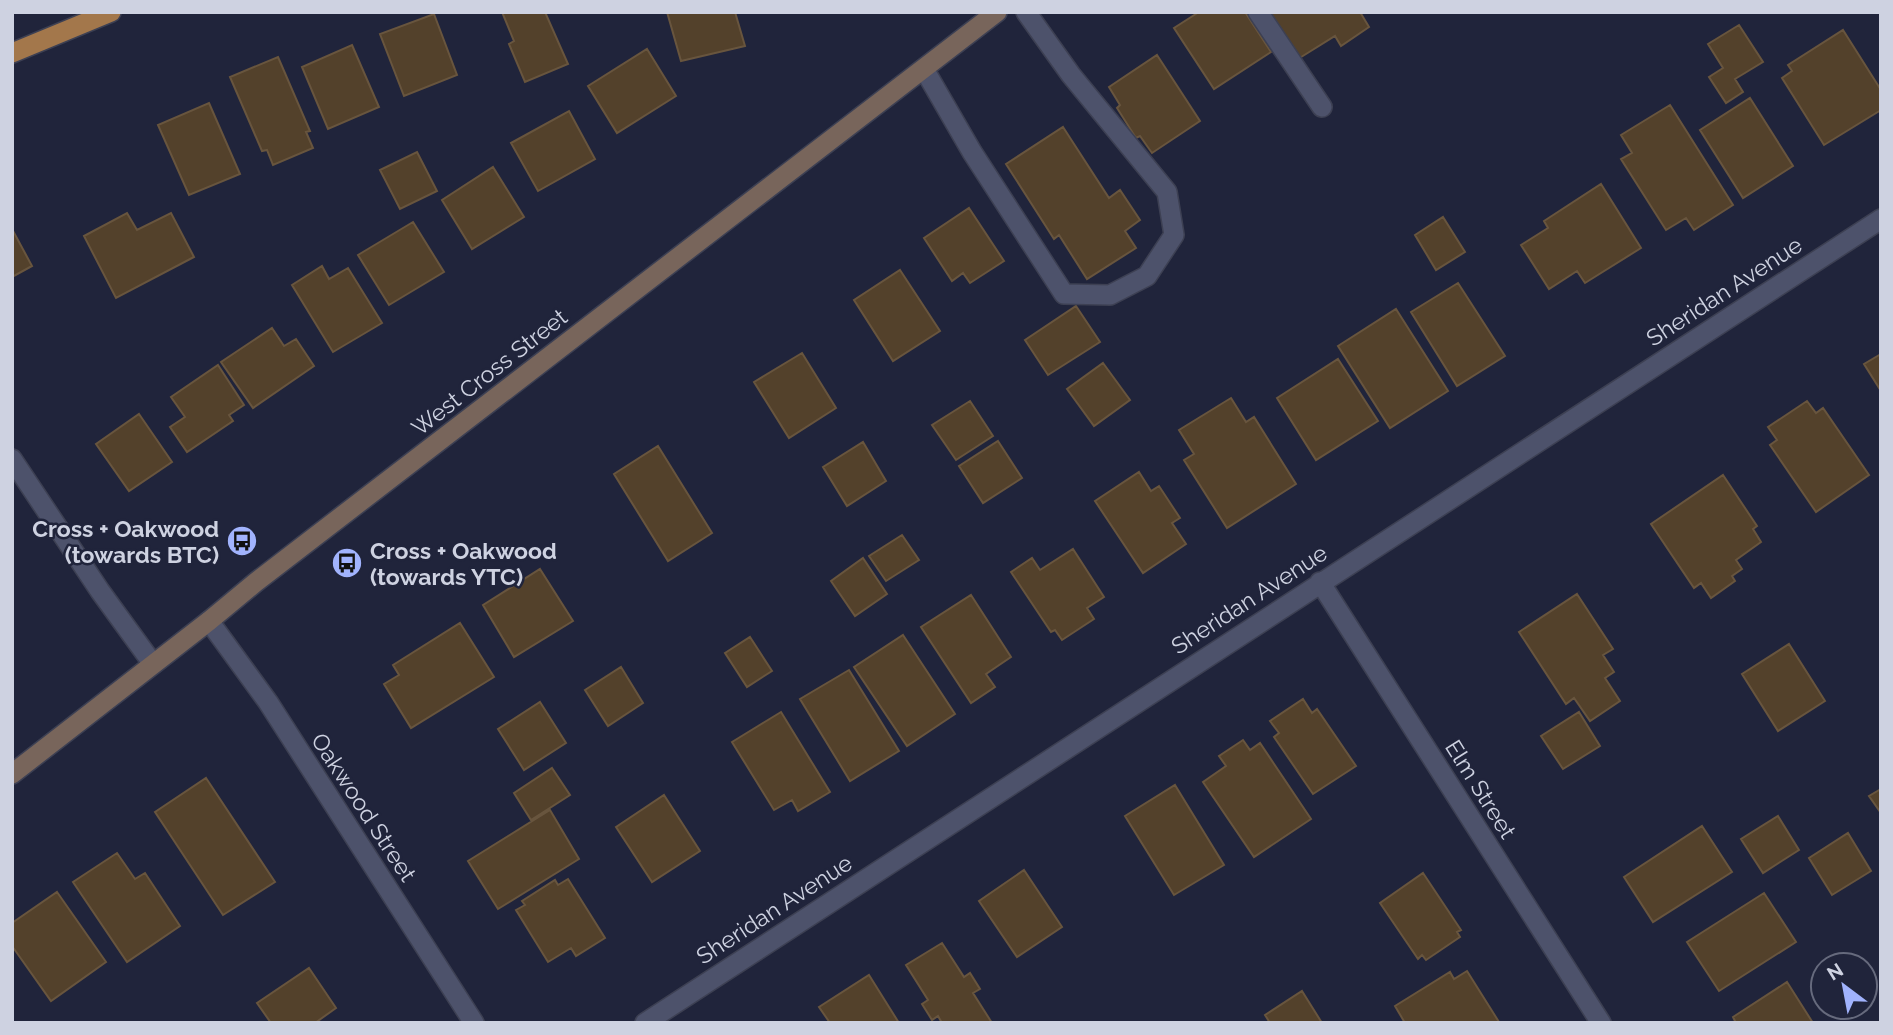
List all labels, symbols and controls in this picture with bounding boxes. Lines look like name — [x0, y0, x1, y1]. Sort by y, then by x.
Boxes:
street label: Sheridan Avenue — [1641, 231, 1807, 351]
street label: West Cross Street — [406, 303, 572, 441]
place label: Cross + Oakwood (towards BTC) — [32, 515, 219, 568]
bus stop icon: Cross + Oakwood (towards BTC) — [225, 524, 259, 558]
place label: Cross + Oakwood (towards YTC) — [370, 537, 557, 590]
street label: Sheridan Avenue — [1166, 539, 1332, 659]
bus stop icon: Cross + Oakwood (towards YTC) — [330, 546, 364, 580]
street label: Oakwood Street — [306, 728, 422, 887]
street label: Elm Street — [1440, 735, 1522, 843]
street label: Sheridan Avenue — [691, 849, 857, 969]
north arrow — [1809, 951, 1879, 1021]
text: N — [1823, 958, 1847, 985]

